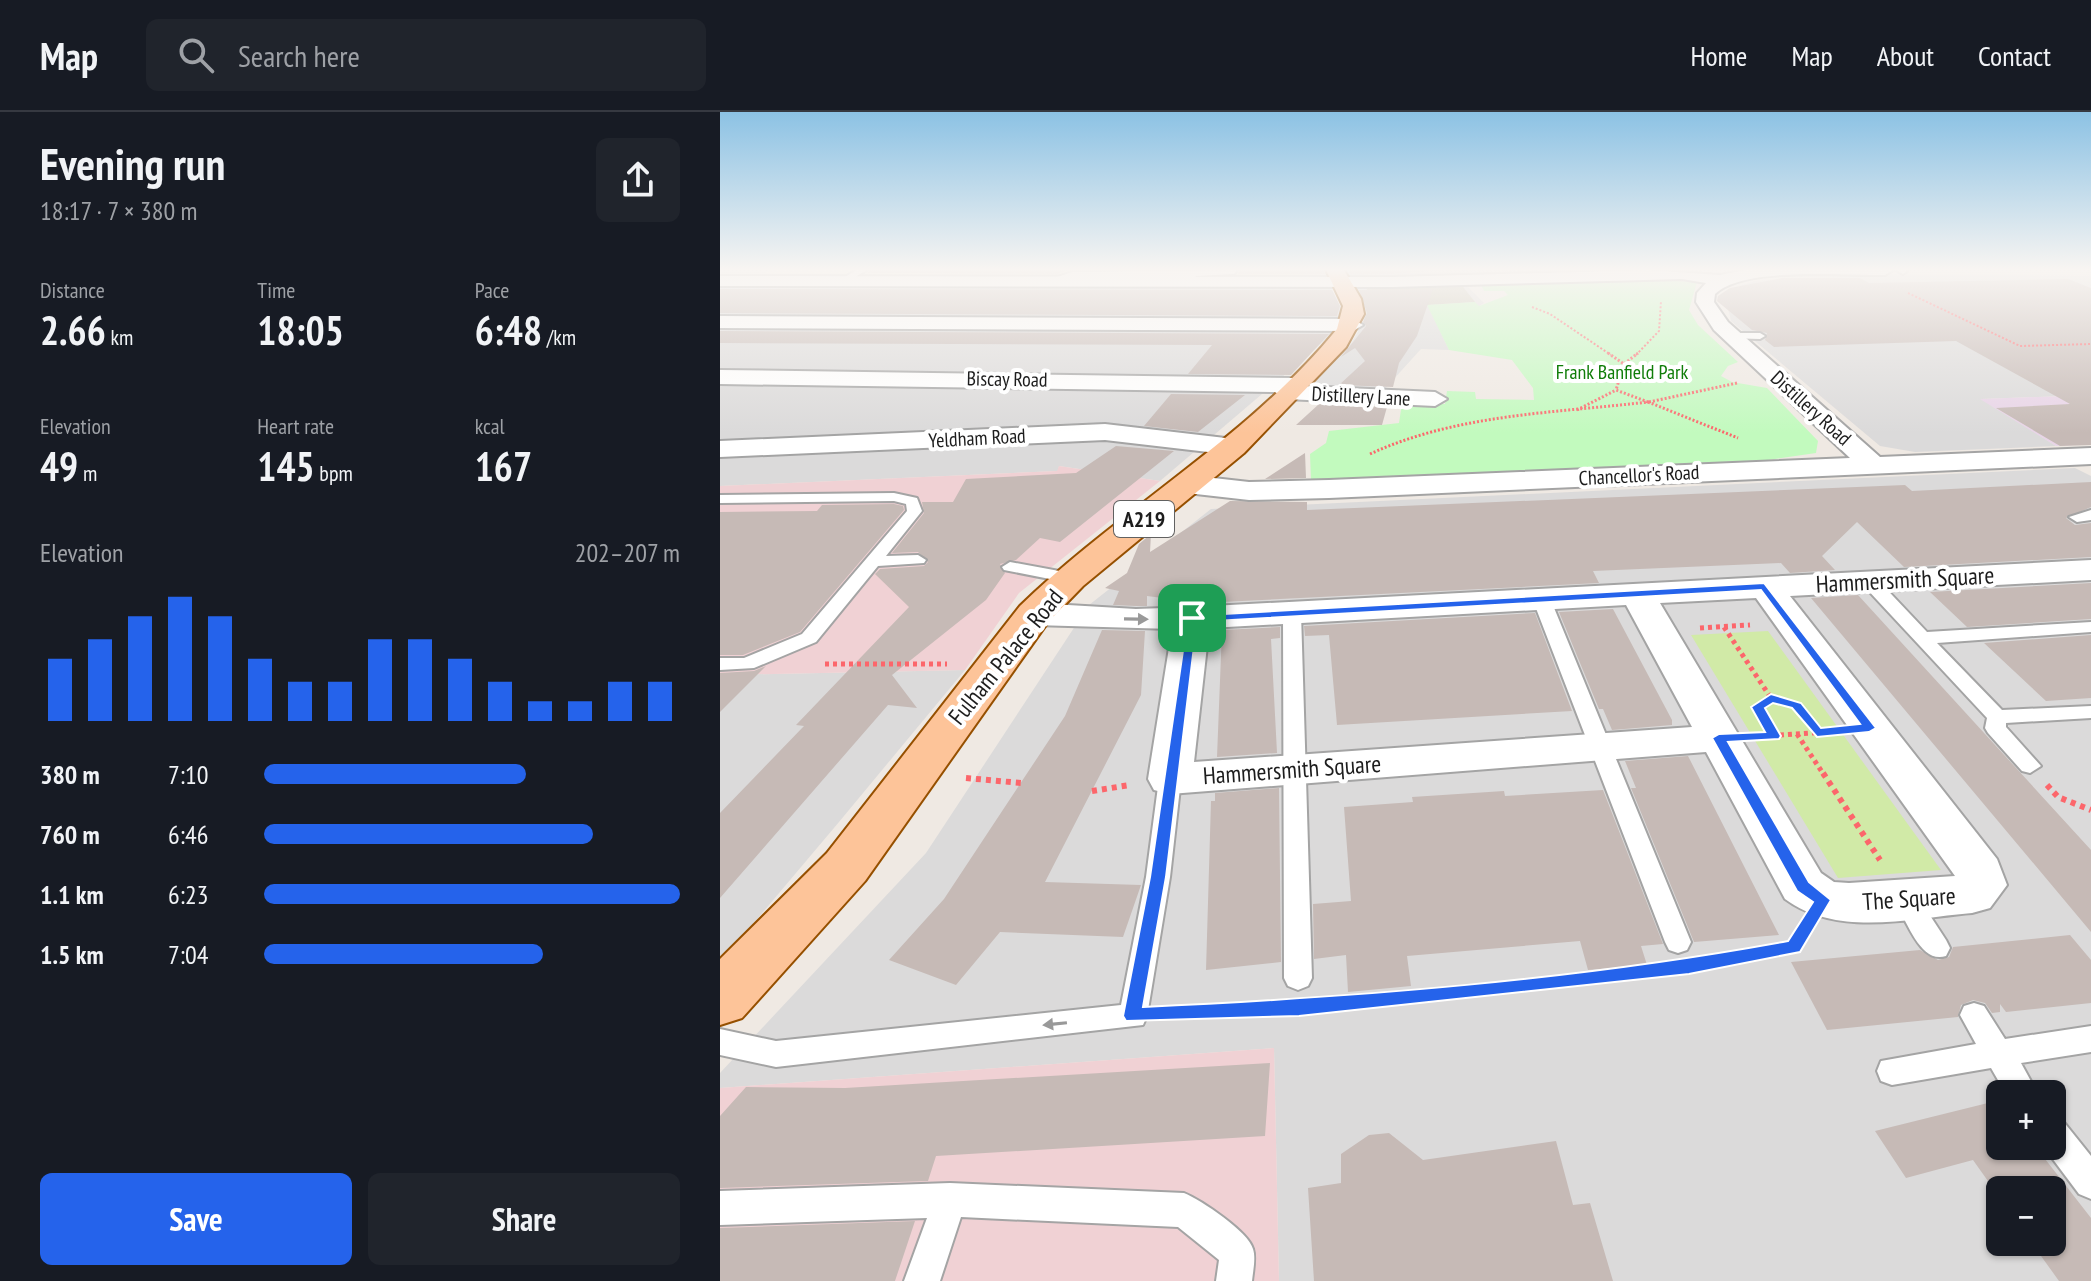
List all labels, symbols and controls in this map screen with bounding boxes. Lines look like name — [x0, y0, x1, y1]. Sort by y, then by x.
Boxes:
search box — [146, 19, 706, 91]
text: Map — [40, 31, 98, 80]
icon: search — [174, 33, 218, 77]
text: Search here — [238, 36, 360, 75]
text: Home — [1691, 37, 1747, 74]
text: Map — [1791, 37, 1833, 74]
text: About — [1877, 37, 1934, 74]
text: Contact — [1978, 37, 2051, 74]
text: Evening run — [40, 135, 225, 192]
button: share — [596, 138, 680, 222]
text: 18:17 · 7 × 380 m — [40, 194, 198, 227]
text: Distance — [40, 276, 105, 304]
text: Time — [257, 276, 295, 304]
text: Pace — [475, 276, 509, 304]
text: 2.66 — [40, 304, 106, 356]
text: 18:05 — [257, 304, 344, 356]
text: 6:48 — [475, 304, 542, 356]
text: km — [106, 323, 133, 351]
text: /km — [542, 323, 576, 351]
park label: Frank Banfield Park — [1556, 359, 1688, 385]
street label: Biscay Road — [966, 365, 1048, 393]
street label: Distillery Road — [1765, 365, 1857, 451]
street label: Distillery Lane — [1311, 380, 1411, 412]
text: Elevation — [40, 412, 111, 440]
text: Heart rate — [257, 412, 334, 440]
text: kcal — [475, 412, 505, 440]
street label: Yeldham Road — [928, 422, 1026, 454]
text: 49 — [40, 440, 78, 492]
text: 145 — [257, 440, 315, 492]
text: 167 — [475, 440, 532, 492]
text: m — [78, 459, 97, 487]
text: bpm — [315, 459, 353, 487]
street label: Chancellor's Road — [1578, 459, 1700, 491]
road number: A219 — [1114, 501, 1174, 537]
text: Elevation — [40, 536, 123, 569]
text: 202–207 m — [575, 536, 680, 569]
street label: Hammersmith Square — [1815, 559, 1995, 600]
street label: Fulham Palace Road — [941, 582, 1070, 731]
pin — [1158, 584, 1226, 652]
icon: arrive — [1170, 596, 1214, 640]
one-way arrow — [1124, 613, 1150, 625]
street label: Hammersmith Square — [1202, 748, 1382, 791]
text: 380 m — [40, 758, 100, 791]
text: 7:10 — [168, 758, 208, 791]
text: 760 m — [40, 818, 100, 851]
text: 6:46 — [168, 818, 208, 851]
text: 1.1 km — [40, 878, 104, 911]
text: 6:23 — [168, 878, 208, 911]
street label: The Square — [1861, 880, 1957, 917]
text: 1.5 km — [40, 938, 104, 971]
text: 7:04 — [168, 938, 208, 971]
one-way arrow — [1042, 1018, 1067, 1031]
map controls — [1986, 1080, 2066, 1256]
button: + — [1986, 1080, 2066, 1160]
button: Save — [40, 1173, 352, 1265]
button: Share — [368, 1173, 680, 1265]
button: − — [1986, 1176, 2066, 1256]

